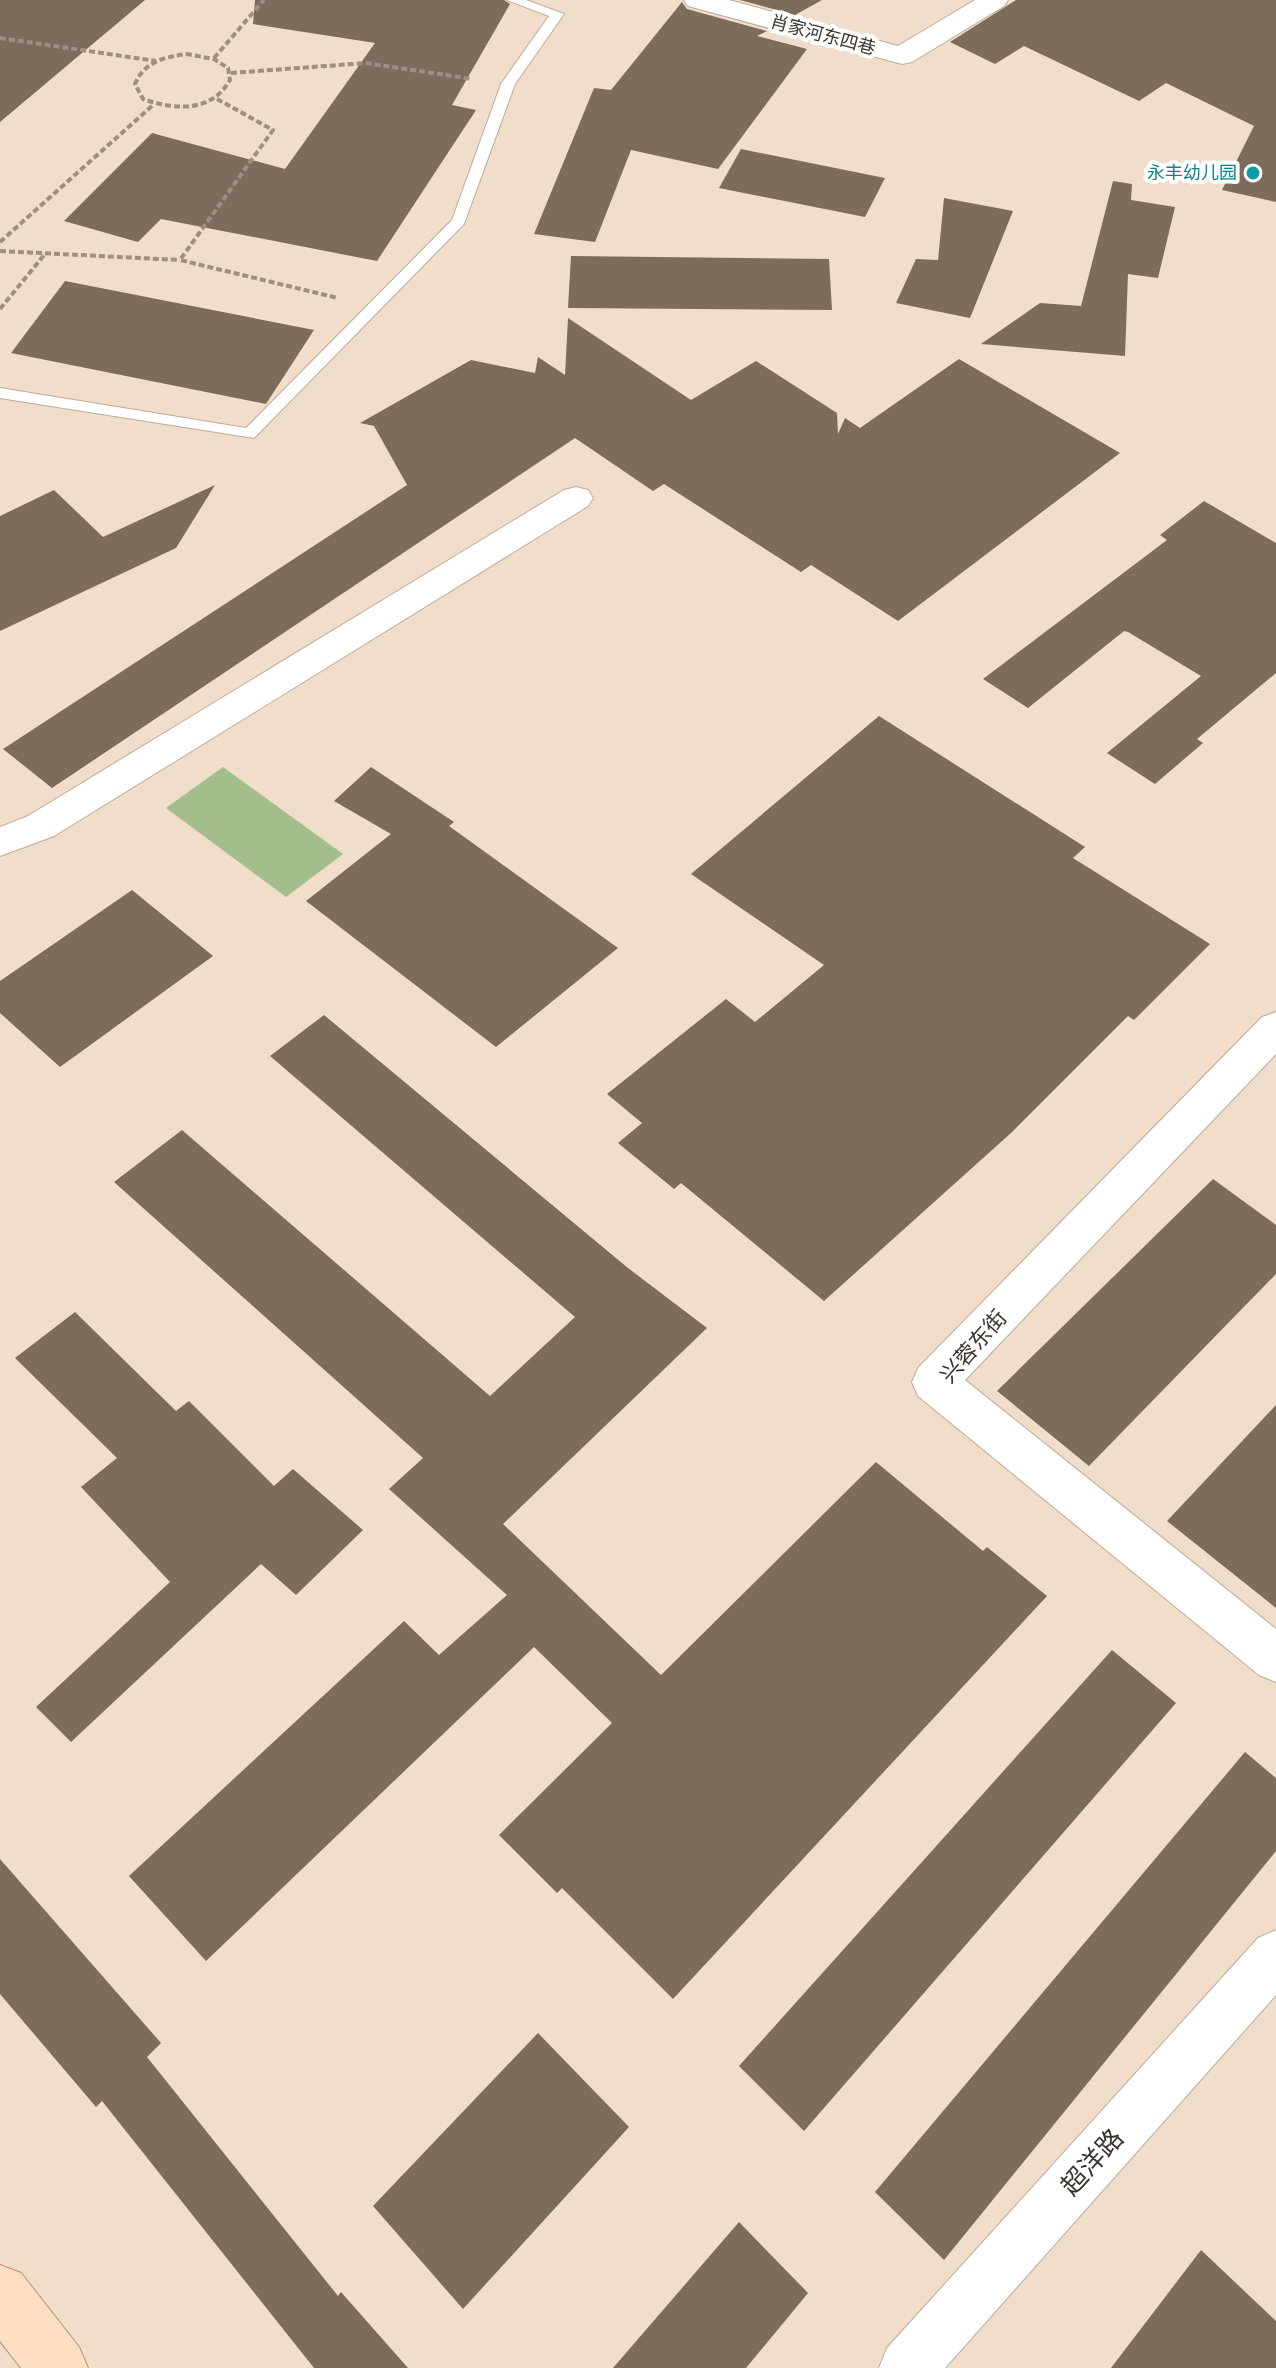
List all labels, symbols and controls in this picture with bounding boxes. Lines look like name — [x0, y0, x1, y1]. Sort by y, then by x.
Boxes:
street label: 肖家河东四巷 — [768, 10, 878, 60]
place label: 永丰幼儿园 — [1147, 162, 1237, 184]
marker: 永丰幼儿园 — [1244, 164, 1262, 182]
street label: 兴蓉东街 — [934, 1304, 1012, 1388]
street label: 超洋路 — [1055, 2123, 1130, 2202]

